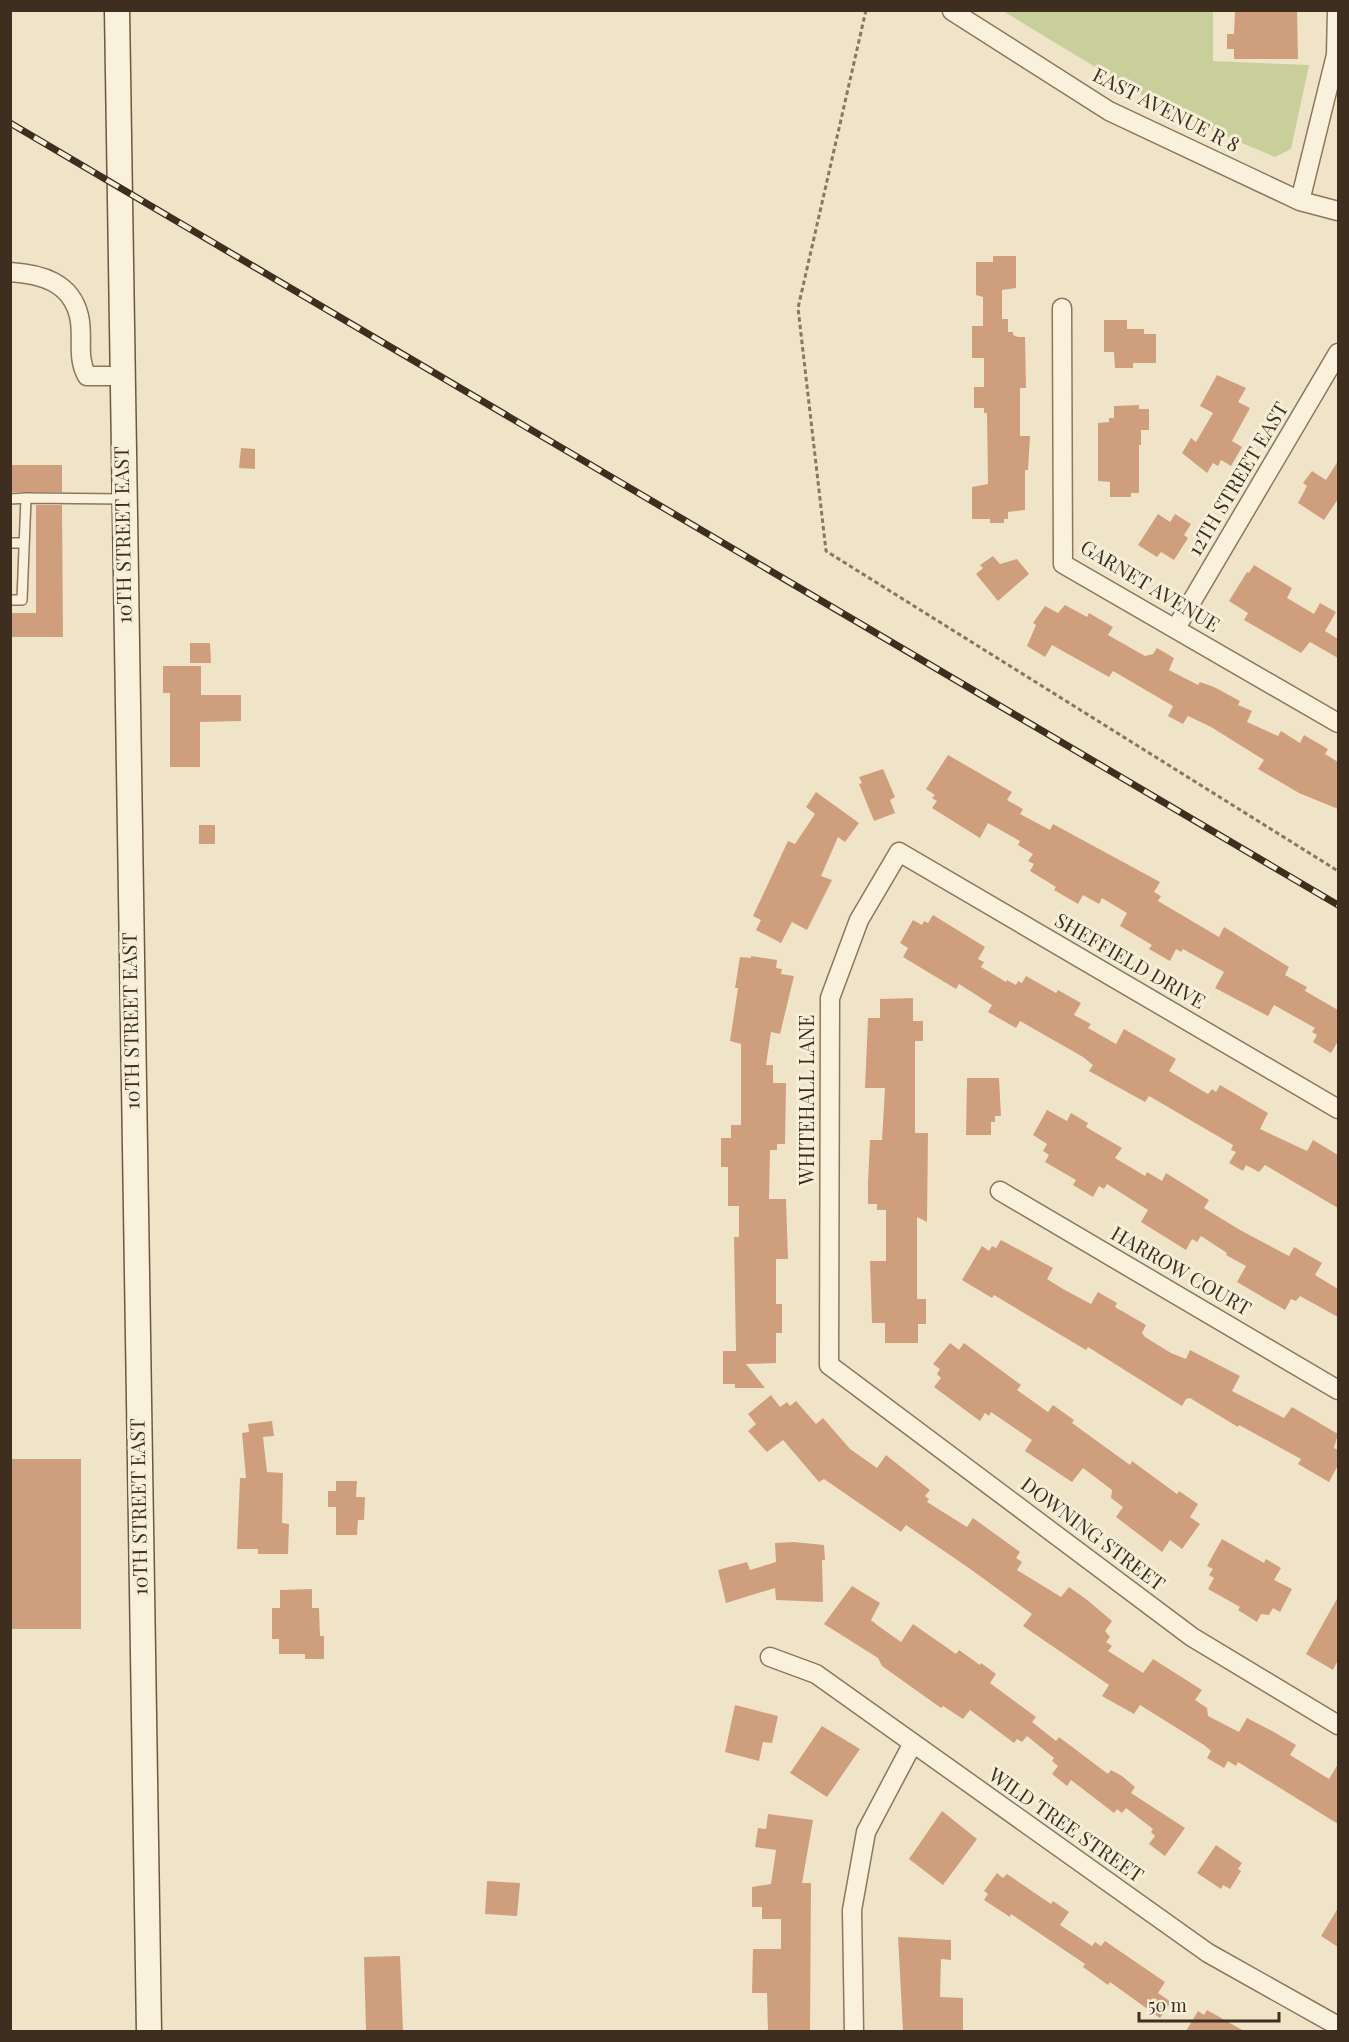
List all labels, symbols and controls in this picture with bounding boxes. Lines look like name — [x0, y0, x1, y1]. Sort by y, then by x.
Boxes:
street label: EAST AVENUE R 8 — [1089, 60, 1245, 157]
street label: 12TH STREET EAST — [1180, 396, 1293, 560]
street label: 10TH STREET EAST — [106, 446, 137, 624]
street label: GARNET AVENUE — [1076, 532, 1225, 637]
street label: SHEFFIELD DRIVE — [1050, 906, 1211, 1014]
street label: 10TH STREET EAST — [114, 932, 145, 1110]
street label: WHITEHALL LANE — [792, 1015, 819, 1186]
street label: HARROW COURT — [1107, 1219, 1257, 1321]
street label: 10TH STREET EAST — [122, 1418, 153, 1596]
street label: DOWNING STREET — [1016, 1470, 1172, 1596]
street label: WILD TREE STREET — [983, 1760, 1150, 1887]
scale bar — [1139, 1985, 1278, 2023]
text: 50 m — [1148, 1993, 1187, 2017]

